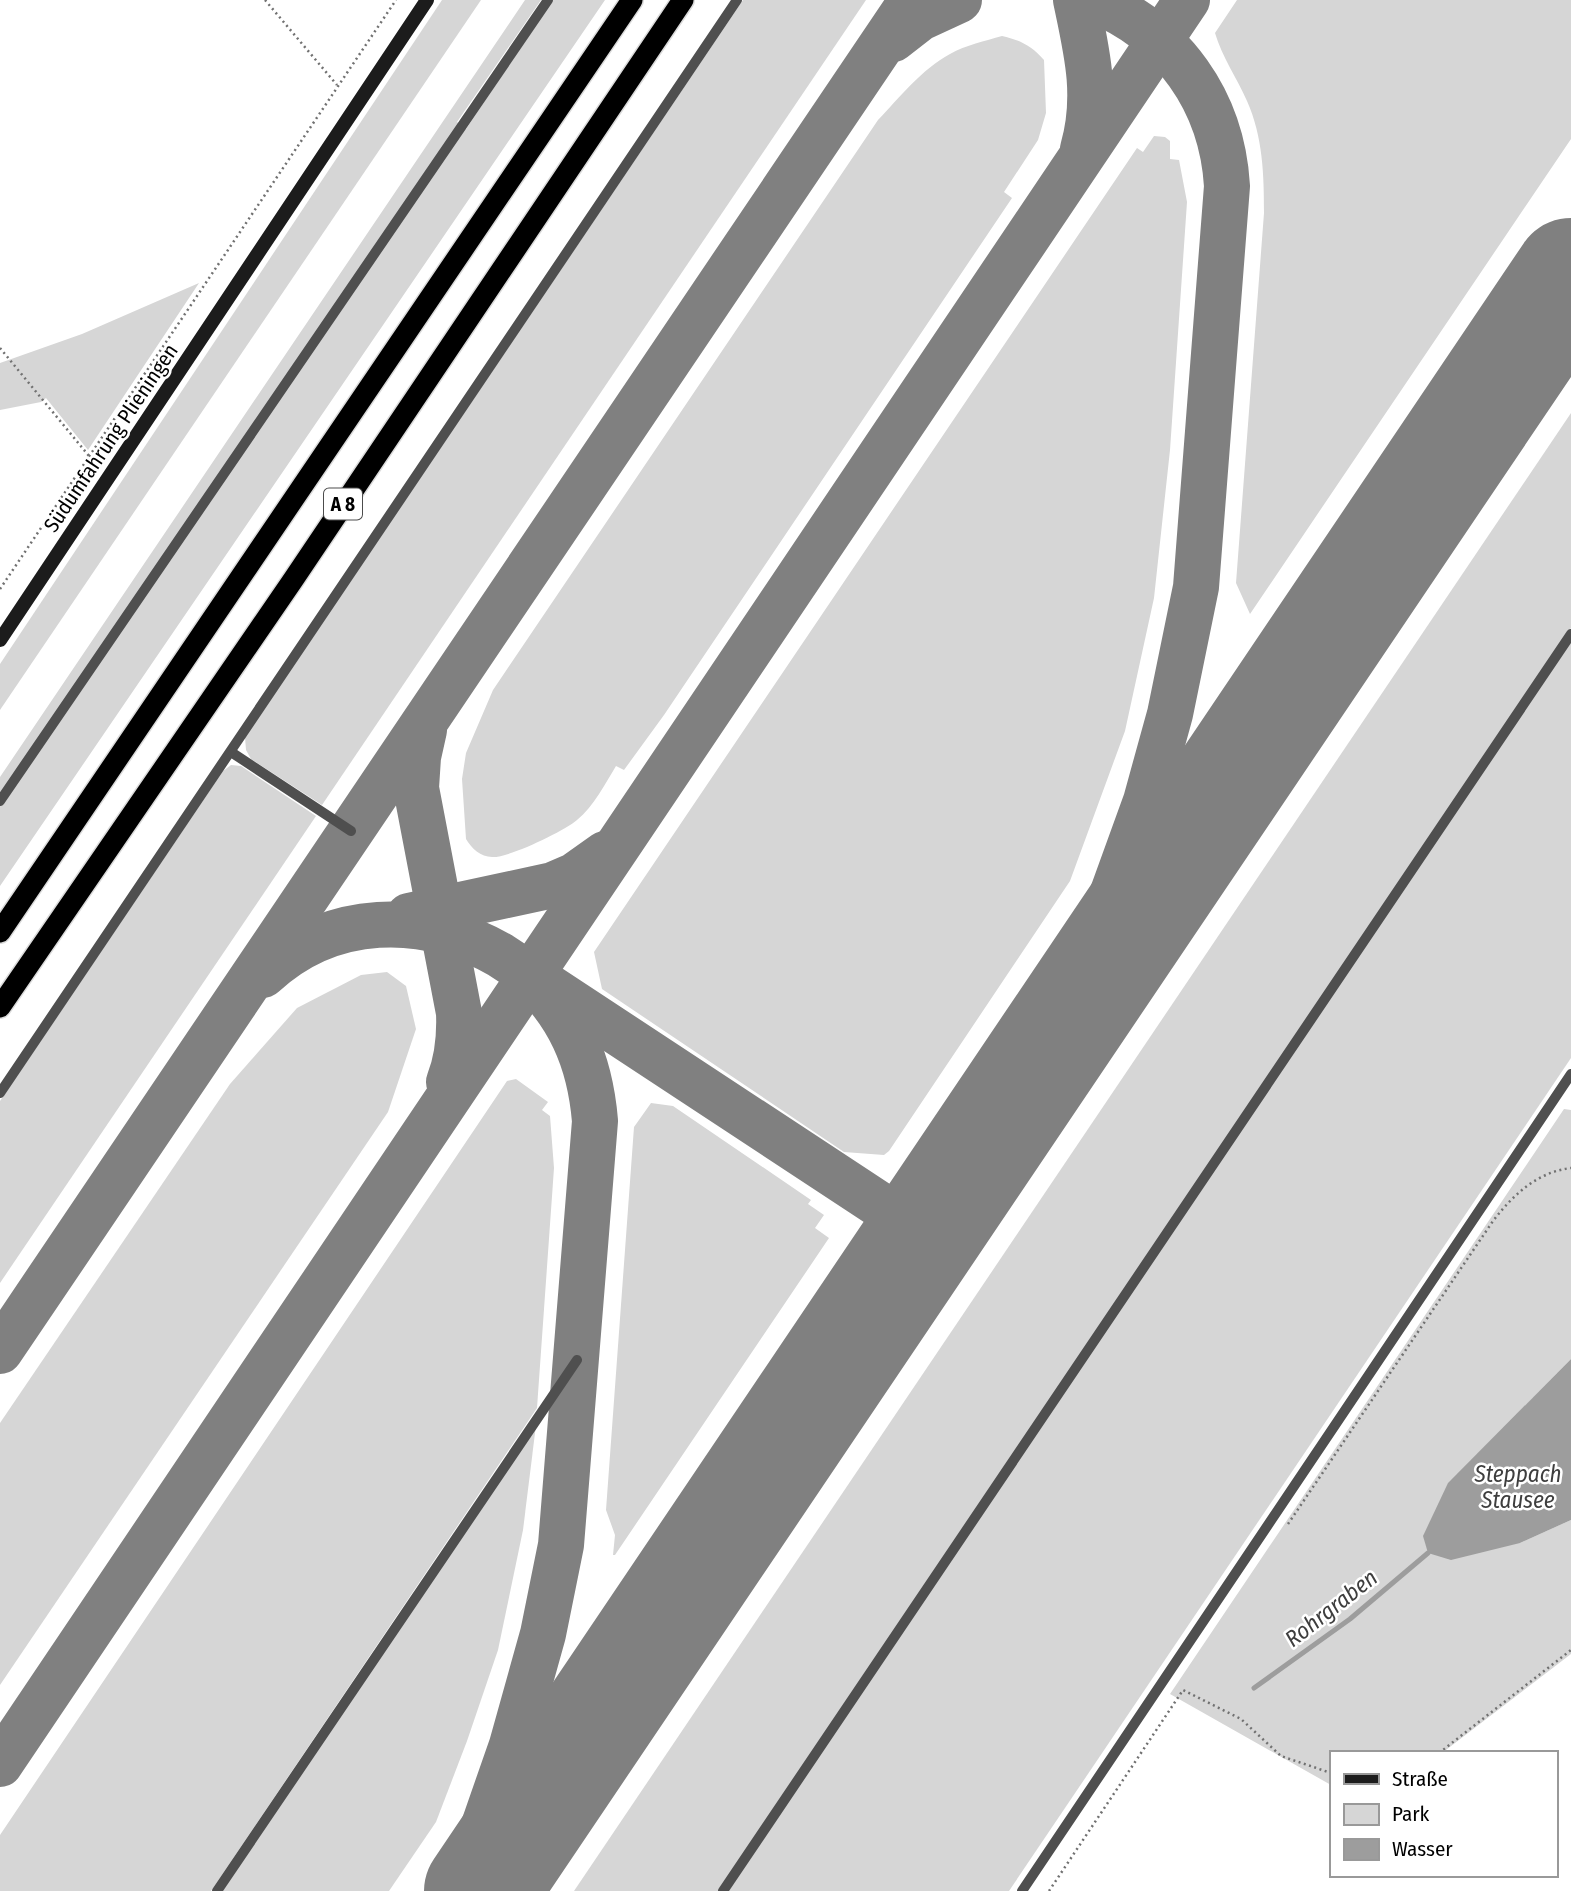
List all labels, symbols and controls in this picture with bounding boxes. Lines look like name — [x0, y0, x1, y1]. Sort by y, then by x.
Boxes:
street label: Südumfahrung Plieningen — [38, 339, 184, 537]
road number: A 8 — [324, 489, 362, 520]
water label: Steppach Stausee — [1473, 1460, 1562, 1514]
water label: Rohrgraben — [1279, 1563, 1383, 1653]
legend — [1330, 1751, 1557, 1877]
text: Straße — [1392, 1766, 1448, 1792]
text: Park — [1392, 1801, 1430, 1827]
text: Wasser — [1392, 1836, 1453, 1862]

